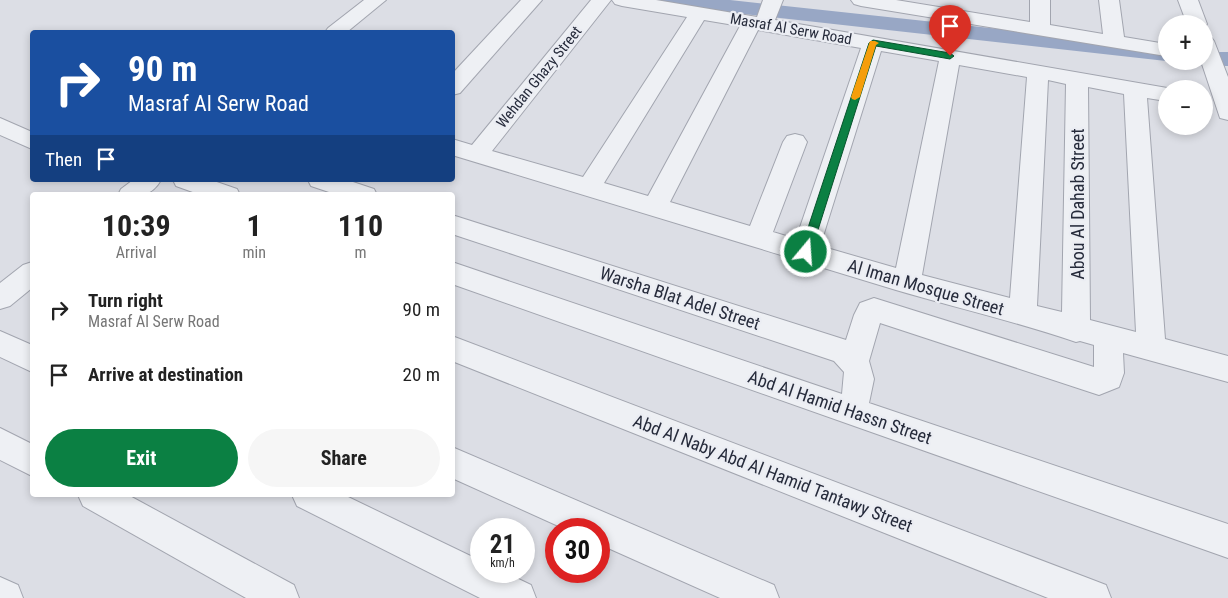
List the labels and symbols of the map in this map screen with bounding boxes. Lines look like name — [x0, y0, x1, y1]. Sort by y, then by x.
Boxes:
pin — [929, 5, 971, 56]
street label: Masraf Al Serw Road — [729, 9, 853, 49]
street label: Wehdan Ghazy Street — [493, 23, 585, 131]
street label: Abou Al Dahab Street — [1067, 128, 1088, 280]
position arrow — [779, 225, 831, 277]
street label: Al Iman Mosque Street — [845, 255, 1007, 319]
street label: Warsha Blat Adel Street — [597, 262, 763, 334]
street label: Abd Al Hamid Hassn Street — [745, 366, 935, 448]
street label: Abd Al Naby Abd Al Hamid Tantawy Street — [630, 410, 916, 536]
speed limit sign: 30 — [545, 518, 610, 583]

